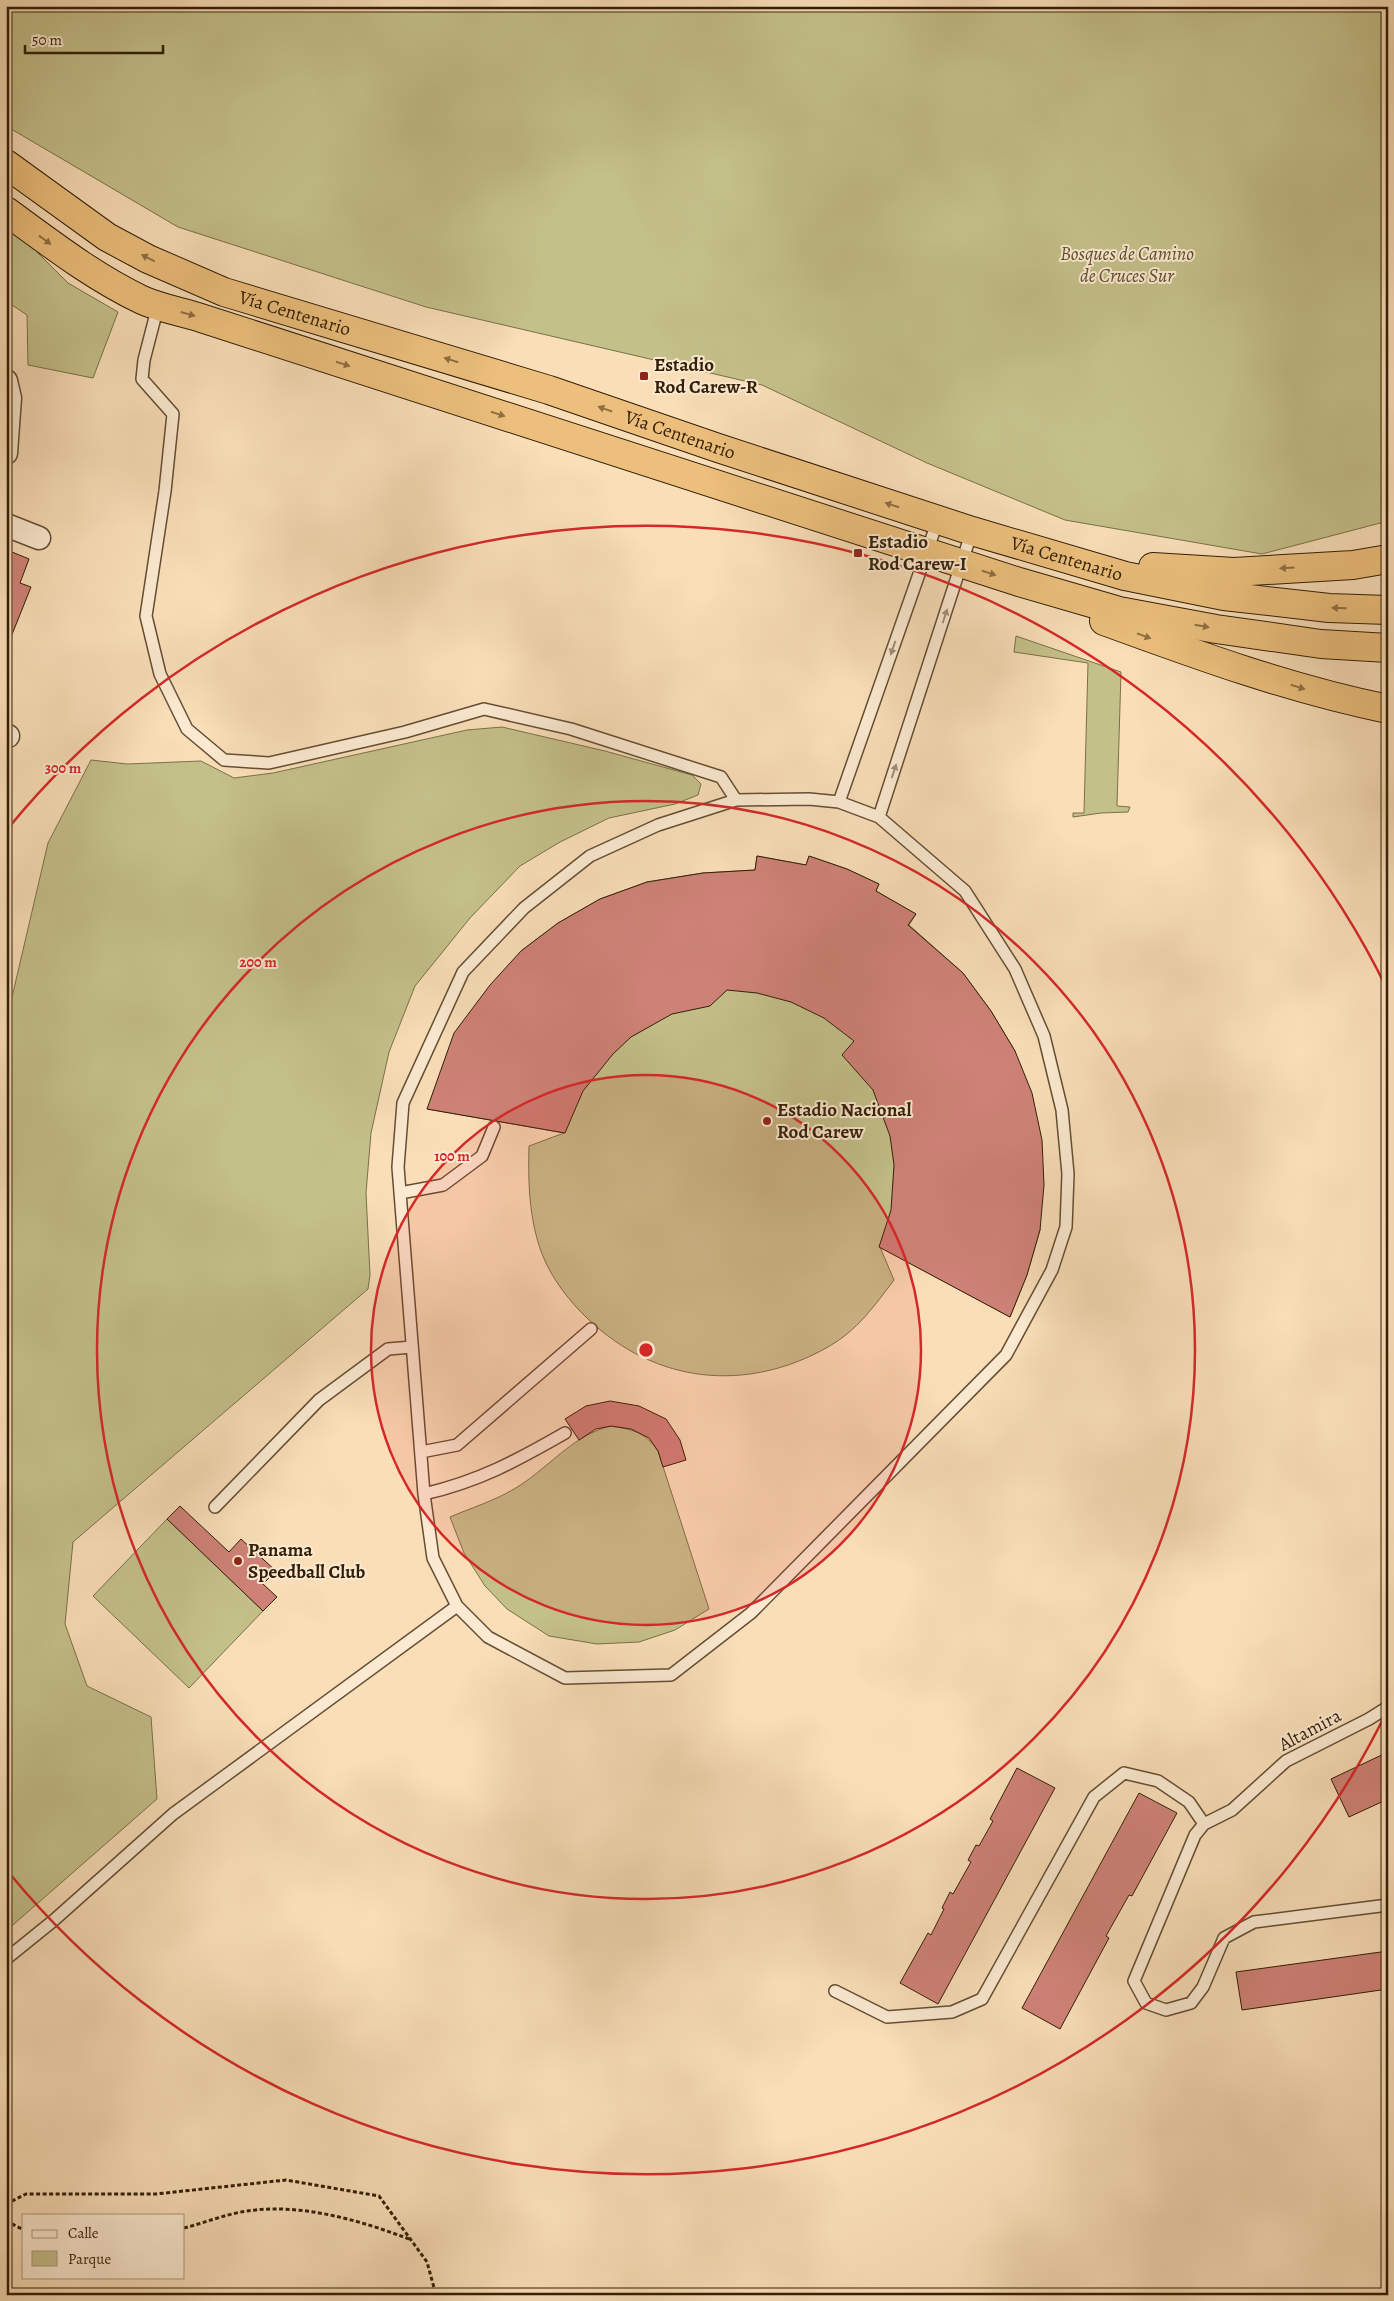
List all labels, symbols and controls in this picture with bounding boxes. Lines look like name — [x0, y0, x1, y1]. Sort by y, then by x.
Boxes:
scale bar — [25, 22, 162, 54]
text: 50 m — [32, 30, 62, 50]
one-way arrow — [38, 235, 52, 245]
park label: Bosques de Camino de Cruces Sur — [1060, 241, 1194, 289]
one-way arrow — [141, 254, 155, 262]
street label: Vía Centenario — [235, 284, 354, 342]
one-way arrow — [181, 310, 196, 318]
place label: Estadio Rod Carew-R — [654, 352, 759, 400]
one-way arrow — [443, 356, 458, 364]
one-way arrow — [336, 360, 351, 368]
marker: Estadio Rod Carew-R — [638, 370, 650, 382]
street label: Vía Centenario — [620, 404, 739, 466]
one-way arrow — [598, 405, 613, 412]
one-way arrow — [490, 410, 505, 418]
one-way arrow — [884, 501, 899, 508]
place label: Estadio Rod Carew-I — [868, 529, 967, 577]
street label: Vía Centenario — [1007, 530, 1126, 588]
marker: Estadio Rod Carew-I — [852, 547, 864, 559]
one-way arrow — [1279, 565, 1295, 573]
one-way arrow — [982, 570, 997, 577]
one-way arrow — [1331, 604, 1347, 612]
one-way arrow — [941, 608, 949, 623]
one-way arrow — [1195, 622, 1210, 630]
one-way arrow — [1137, 632, 1152, 640]
one-way arrow — [889, 641, 896, 656]
one-way arrow — [1291, 684, 1306, 692]
text: 300 m — [45, 758, 82, 778]
one-way arrow — [891, 763, 899, 778]
text: 200 m — [239, 952, 277, 972]
place label: Estadio Nacional Rod Carew — [777, 1097, 912, 1145]
marker: Estadio Nacional Rod Carew — [761, 1115, 773, 1127]
text: 100 m — [434, 1146, 470, 1166]
centre of rings — [637, 1341, 655, 1359]
place label: Panama Speedball Club — [248, 1537, 366, 1585]
marker: Panama Speedball Club — [232, 1555, 244, 1567]
street label: Altamira — [1273, 1703, 1346, 1758]
legend — [22, 2214, 185, 2278]
text: Calle — [68, 2223, 99, 2243]
text: Parque — [68, 2249, 111, 2269]

